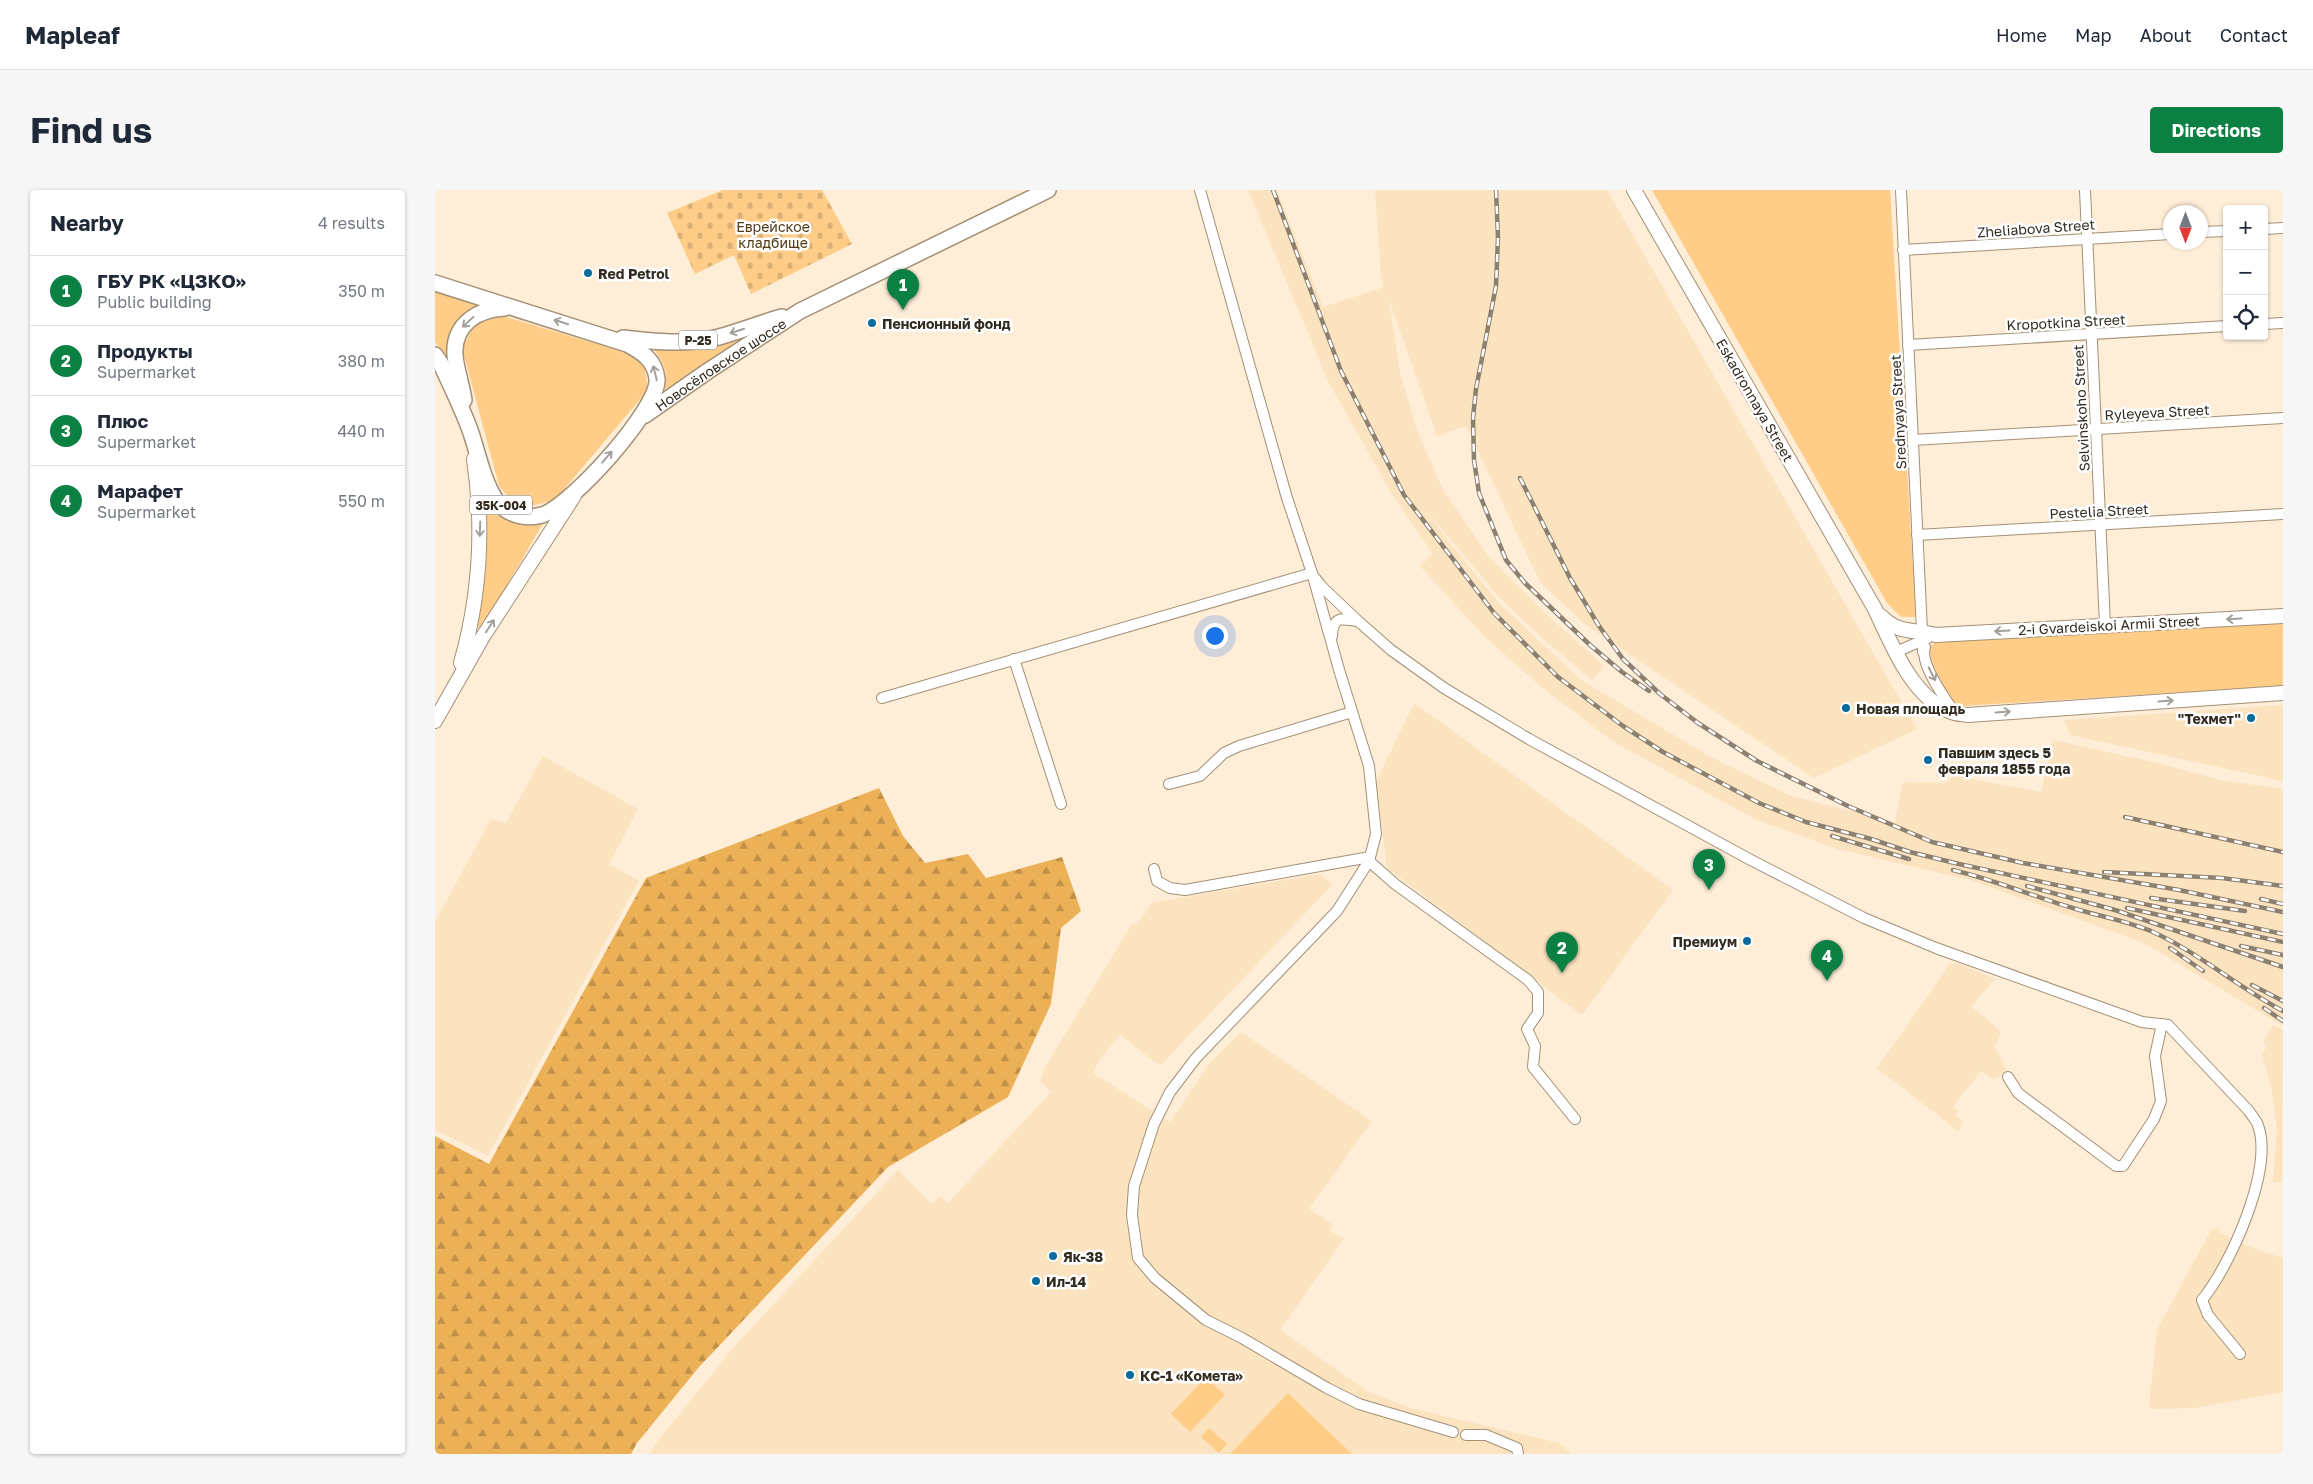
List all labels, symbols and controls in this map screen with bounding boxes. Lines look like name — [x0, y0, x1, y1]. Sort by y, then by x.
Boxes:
text: Mapleaf — [25, 20, 120, 49]
text: Home — [1996, 24, 2047, 46]
text: Map — [2075, 24, 2112, 46]
text: About — [2140, 24, 2192, 46]
text: Contact — [2220, 24, 2288, 46]
button: Directions — [2150, 107, 2283, 153]
text: Find us — [30, 109, 152, 151]
north arrow — [2163, 205, 2208, 250]
map controls — [2223, 205, 2268, 340]
button: + — [2223, 205, 2268, 250]
text: Nearby — [50, 210, 124, 236]
text: 4 results — [318, 213, 385, 233]
street label: Zheliabova Street — [1976, 215, 2096, 241]
park label: Еврейское кладбище — [736, 218, 810, 251]
button: − — [2223, 250, 2268, 295]
place label: Red Petrol — [598, 265, 670, 282]
marker: Red Petrol — [582, 267, 594, 279]
text: ГБУ РК «ЦЗКО» — [97, 269, 246, 292]
pin: 1 — [887, 269, 919, 310]
text: 1 — [62, 281, 70, 301]
text: 350 m — [338, 281, 385, 301]
text: Public building — [97, 292, 212, 312]
button: locate — [2223, 295, 2268, 340]
street label: Kropotkina Street — [2006, 310, 2126, 334]
street label: Новосёловское шоссе — [652, 314, 789, 414]
place label: Пенсионный фонд — [882, 315, 1011, 332]
one-way arrow — [462, 316, 474, 328]
one-way arrow — [553, 317, 569, 327]
marker: Пенсионный фонд — [866, 317, 878, 329]
one-way arrow — [729, 327, 745, 336]
road number: Р-25 — [679, 330, 717, 350]
street label: Eskadronnaya Street — [1713, 336, 1797, 464]
text: Продукты — [97, 339, 193, 362]
street label: Selvinskoho Street — [2069, 344, 2093, 472]
text: 2 — [61, 351, 71, 371]
text: 380 m — [338, 351, 385, 371]
street label: Srednyaya Street — [1887, 354, 1909, 470]
text: Supermarket — [97, 362, 196, 382]
one-way arrow — [649, 365, 659, 381]
street label: Ryleyeva Street — [2104, 401, 2210, 423]
text: Плюс — [97, 409, 148, 432]
text: 3 — [61, 421, 71, 441]
text: 440 m — [337, 421, 385, 441]
text: Supermarket — [97, 432, 196, 452]
one-way arrow — [601, 450, 613, 463]
text: Марафет — [97, 479, 183, 502]
text: 4 — [61, 491, 71, 511]
text: 550 m — [338, 491, 385, 511]
road number: 35К-004 — [470, 496, 532, 514]
street label: Pestelia Street — [2049, 500, 2149, 522]
text: Supermarket — [97, 502, 196, 522]
one-way arrow — [476, 521, 485, 537]
street label: 2-i Gvardeiskoi Armii Street — [2018, 612, 2200, 638]
one-way arrow — [2227, 614, 2243, 623]
one-way arrow — [485, 619, 495, 633]
your location — [1202, 623, 1228, 649]
one-way arrow — [1994, 626, 2010, 635]
one-way arrow — [1928, 666, 1937, 681]
one-way arrow — [2157, 697, 2173, 706]
place label: Новая площадь — [1856, 700, 1965, 717]
marker: Новая площадь — [1840, 702, 1852, 714]
one-way arrow — [1995, 708, 2011, 717]
place label: "Техмет" — [2178, 710, 2241, 727]
marker: "Техмет" — [2245, 712, 2257, 724]
place label: Павшим здесь 5 февраля 1855 года — [1938, 744, 2070, 777]
marker: Павшим здесь 5 февраля 1855 года — [1922, 754, 1934, 766]
pin: 3 — [1693, 849, 1725, 890]
pin: 2 — [1546, 932, 1578, 973]
place label: Премиум — [1673, 933, 1737, 950]
marker: Премиум — [1741, 935, 1753, 947]
pin: 4 — [1811, 940, 1843, 981]
place label: Як-38 — [1063, 1248, 1103, 1265]
marker: Як-38 — [1047, 1250, 1059, 1262]
place label: Ил-14 — [1046, 1273, 1087, 1290]
marker: Ил-14 — [1030, 1275, 1042, 1287]
place label: КС-1 «Комета» — [1140, 1367, 1243, 1384]
marker: КС-1 «Комета» — [1124, 1369, 1136, 1381]

